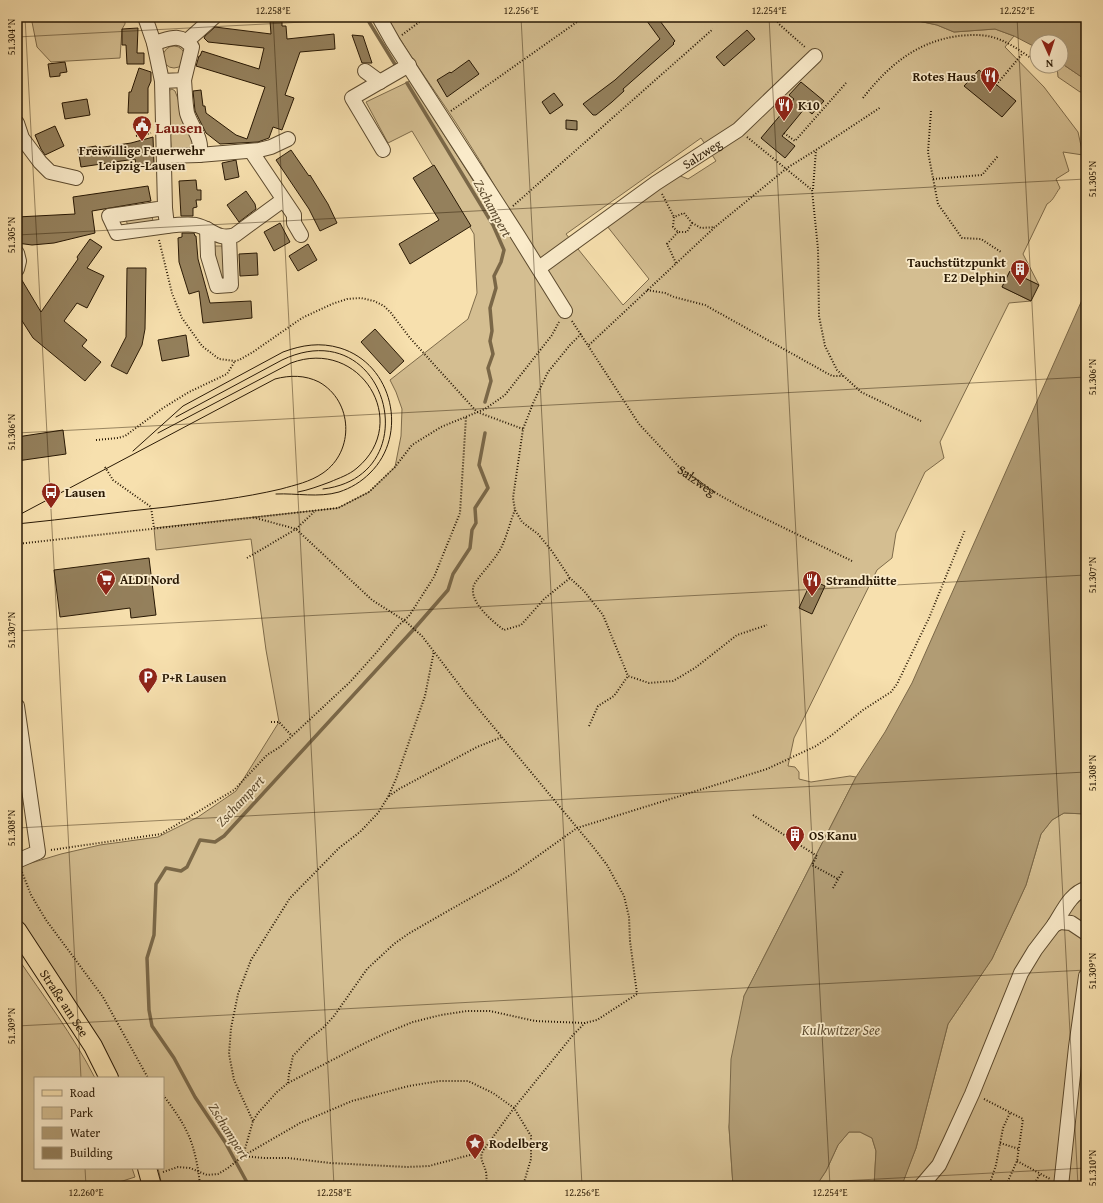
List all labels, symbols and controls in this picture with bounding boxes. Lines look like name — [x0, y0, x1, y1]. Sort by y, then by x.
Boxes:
text: 12.258°E — [255, 3, 291, 18]
text: 12.256°E — [503, 3, 539, 18]
text: 12.254°E — [751, 3, 787, 18]
text: 12.252°E — [999, 3, 1035, 18]
text: 51.304°N — [4, 18, 19, 55]
north arrow — [1029, 34, 1069, 74]
text: N — [1045, 56, 1054, 72]
restaurant icon: Rotes Haus — [979, 65, 1001, 93]
place label: Rotes Haus — [913, 67, 976, 86]
restaurant icon: K10 — [773, 94, 795, 122]
place label: K10 — [798, 96, 820, 115]
public building icon: Freiwillige Feuerwehr Leipzig-Lausen — [131, 114, 153, 142]
district label: Lausen — [156, 117, 203, 138]
street label: Salzweg — [678, 133, 726, 173]
place label: Freiwillige Feuerwehr Leipzig-Lausen — [79, 141, 205, 175]
text: 51.305°N — [1085, 160, 1100, 197]
water label: Zschampert — [469, 175, 517, 241]
text: 51.305°N — [4, 216, 19, 253]
place label: Tauchstützpunkt E2 Delphin — [907, 253, 1006, 287]
building icon: Tauchstützpunkt E2 Delphin — [1009, 258, 1031, 286]
text: 51.306°N — [1085, 358, 1100, 395]
text: 51.306°N — [4, 413, 19, 450]
street label: Salzweg — [674, 460, 721, 501]
bus stop icon: Lausen — [40, 481, 62, 509]
place label: Lausen — [65, 483, 106, 502]
text: 51.307°N — [1085, 556, 1100, 593]
supermarket icon: ALDI Nord — [95, 568, 117, 596]
restaurant icon: Strandhütte — [801, 569, 823, 597]
place label: ALDI Nord — [120, 570, 180, 589]
place label: Strandhütte — [826, 571, 897, 590]
text: 51.307°N — [4, 611, 19, 648]
parking icon: P+R Lausen — [137, 666, 159, 694]
place label: P+R Lausen — [162, 668, 227, 687]
text: 51.308°N — [1085, 754, 1100, 791]
water label: Zschampert — [211, 771, 269, 831]
text: 51.308°N — [4, 809, 19, 846]
building icon: OS Kanu — [784, 824, 806, 852]
place label: OS Kanu — [809, 826, 857, 845]
text: 51.309°N — [1085, 952, 1100, 989]
street label: Straße am See — [36, 965, 94, 1040]
text: 51.309°N — [4, 1007, 19, 1044]
water label: Kulkwitzer See — [801, 1020, 881, 1040]
legend — [34, 1077, 164, 1169]
text: Road — [70, 1084, 96, 1101]
water label: Zschampert — [204, 1099, 255, 1164]
text: Park — [70, 1104, 94, 1121]
text: Water — [70, 1124, 100, 1141]
place icon: Rodelberg — [464, 1132, 486, 1160]
place label: Rodelberg — [489, 1134, 548, 1153]
text: Building — [70, 1144, 113, 1161]
text: 51.310°N — [1085, 1149, 1100, 1186]
text: 12.260°E — [68, 1185, 104, 1200]
text: 12.258°E — [316, 1185, 352, 1200]
text: 12.256°E — [564, 1185, 600, 1200]
text: 12.254°E — [812, 1185, 848, 1200]

